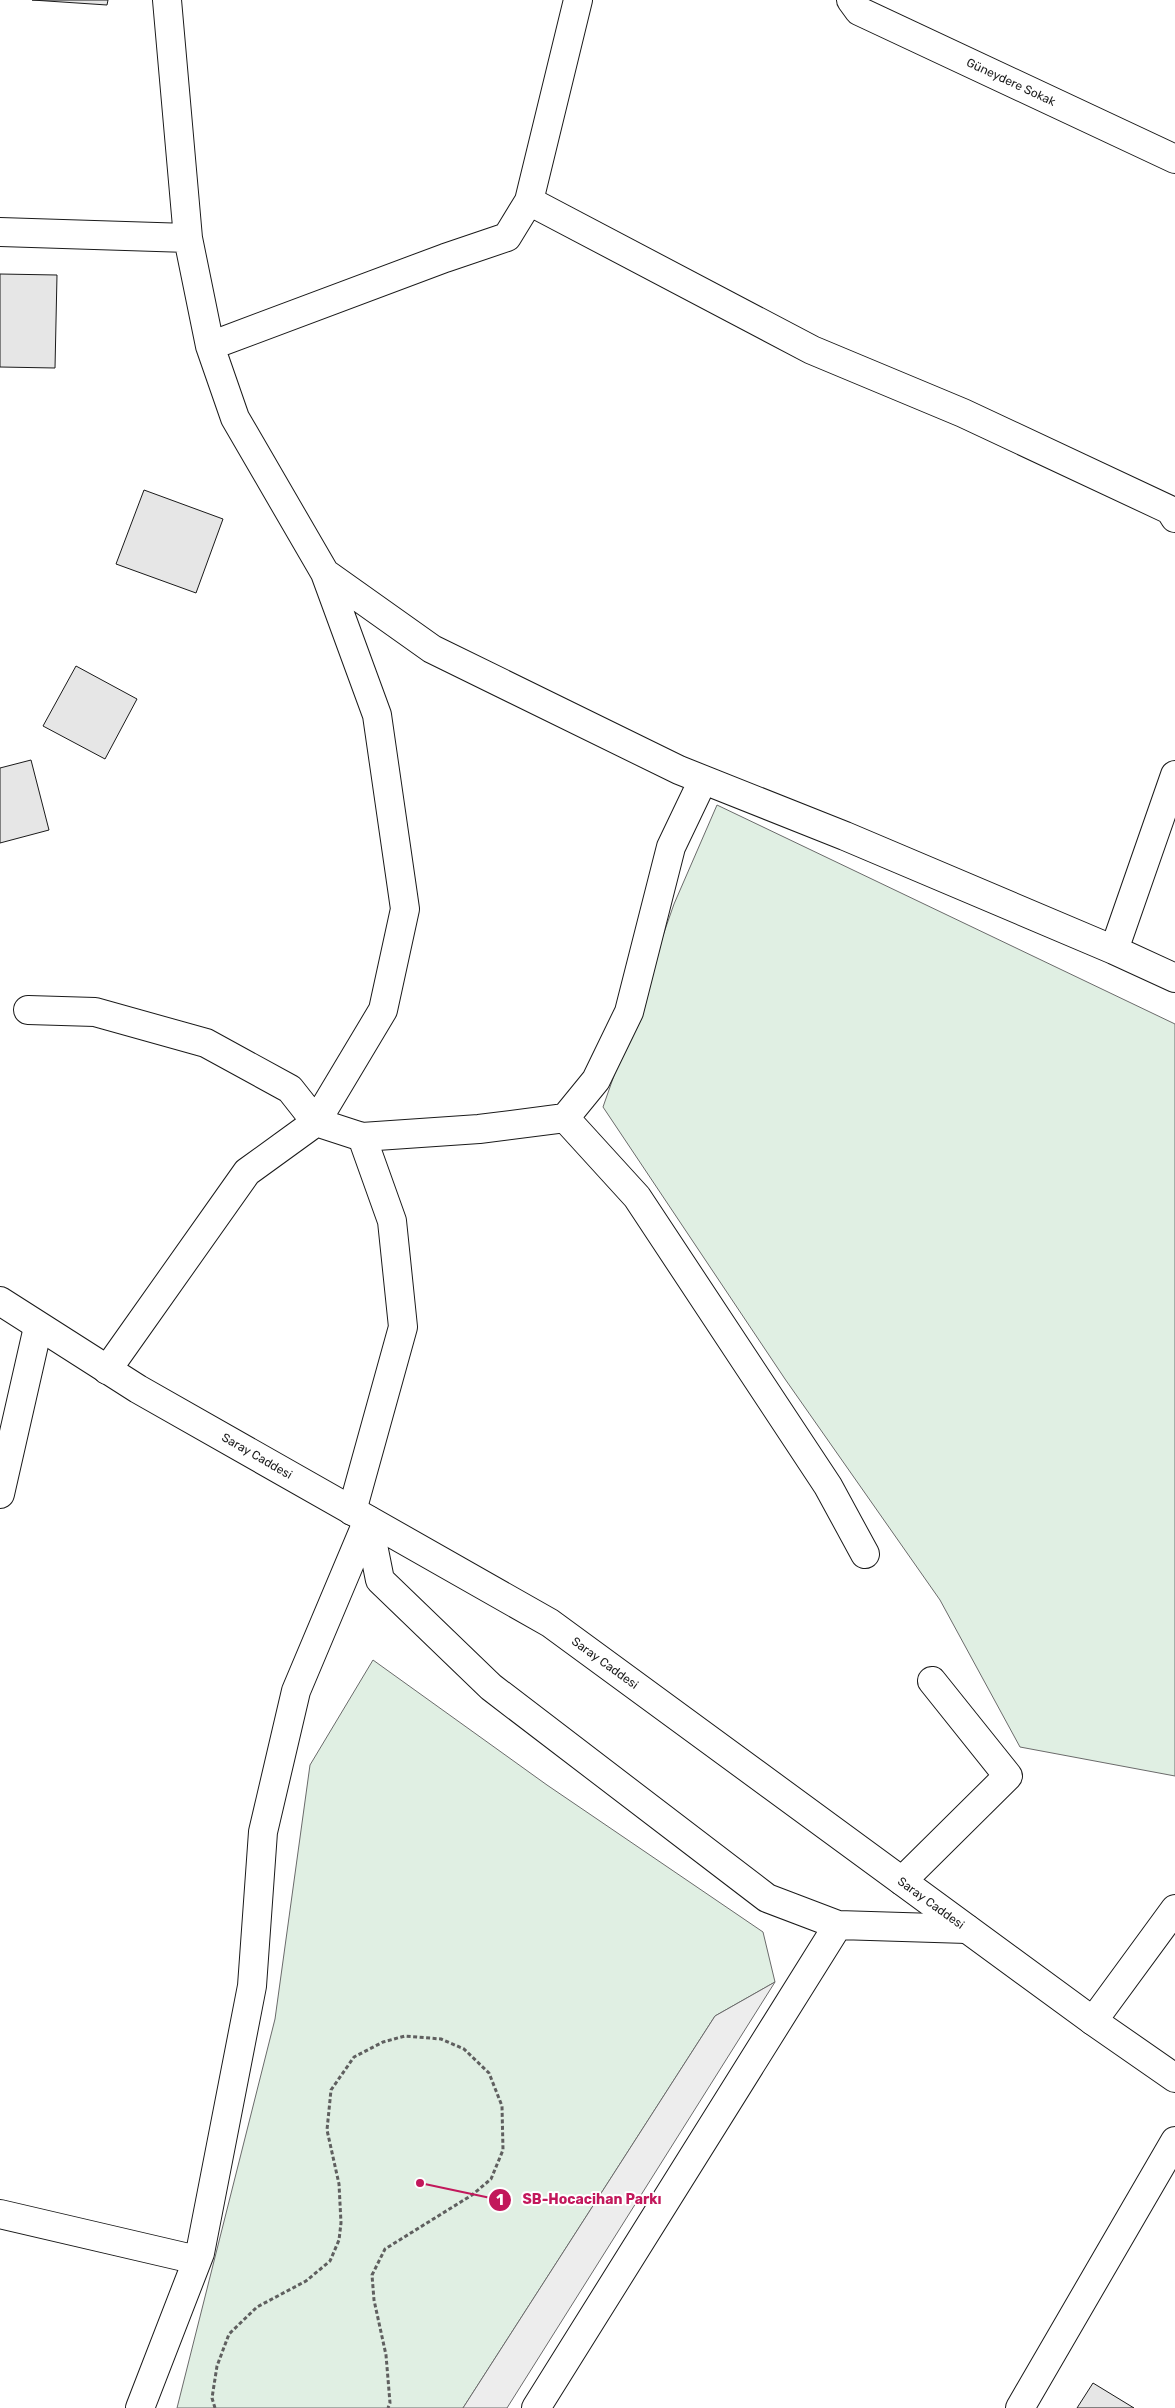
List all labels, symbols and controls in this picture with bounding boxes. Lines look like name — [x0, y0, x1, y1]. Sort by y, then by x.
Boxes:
street label: Güneydere Sokak — [964, 55, 1059, 109]
street label: Saray Caddesi — [219, 1430, 295, 1482]
street label: Saray Caddesi — [569, 1634, 641, 1692]
street label: Saray Caddesi — [895, 1874, 967, 1932]
callout: SB-Hocacihan Parkı — [488, 2185, 672, 2214]
text: 1 — [496, 2191, 504, 2209]
text: SB-Hocacihan Parkı — [523, 2191, 662, 2208]

